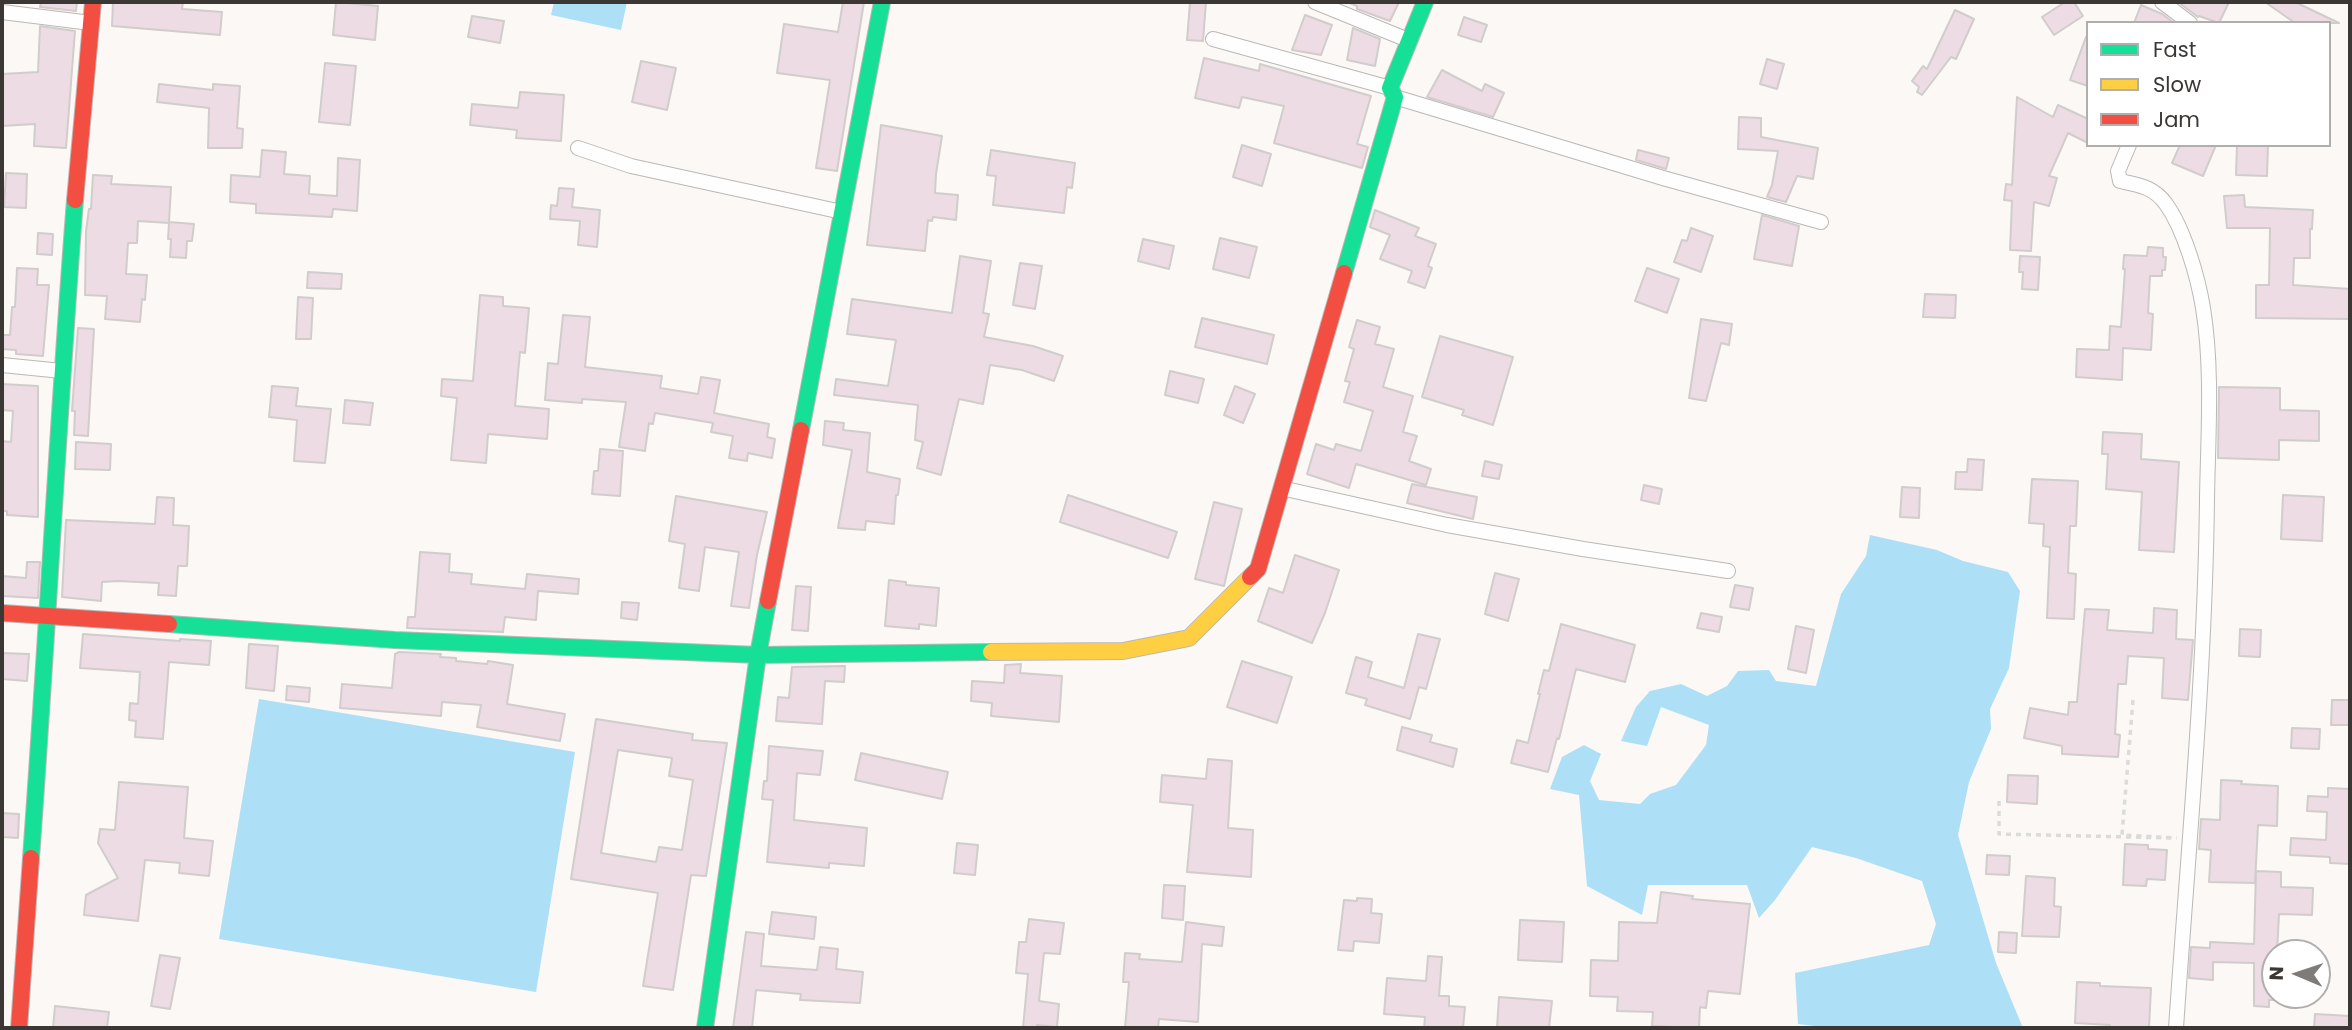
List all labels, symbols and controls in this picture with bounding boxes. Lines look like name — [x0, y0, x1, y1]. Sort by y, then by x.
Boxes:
legend — [2086, 21, 2331, 147]
text: Fast — [2153, 35, 2196, 64]
text: Slow — [2153, 70, 2201, 99]
text: Jam — [2153, 105, 2200, 134]
north arrow — [2261, 939, 2331, 1009]
text: N — [2263, 966, 2290, 981]

